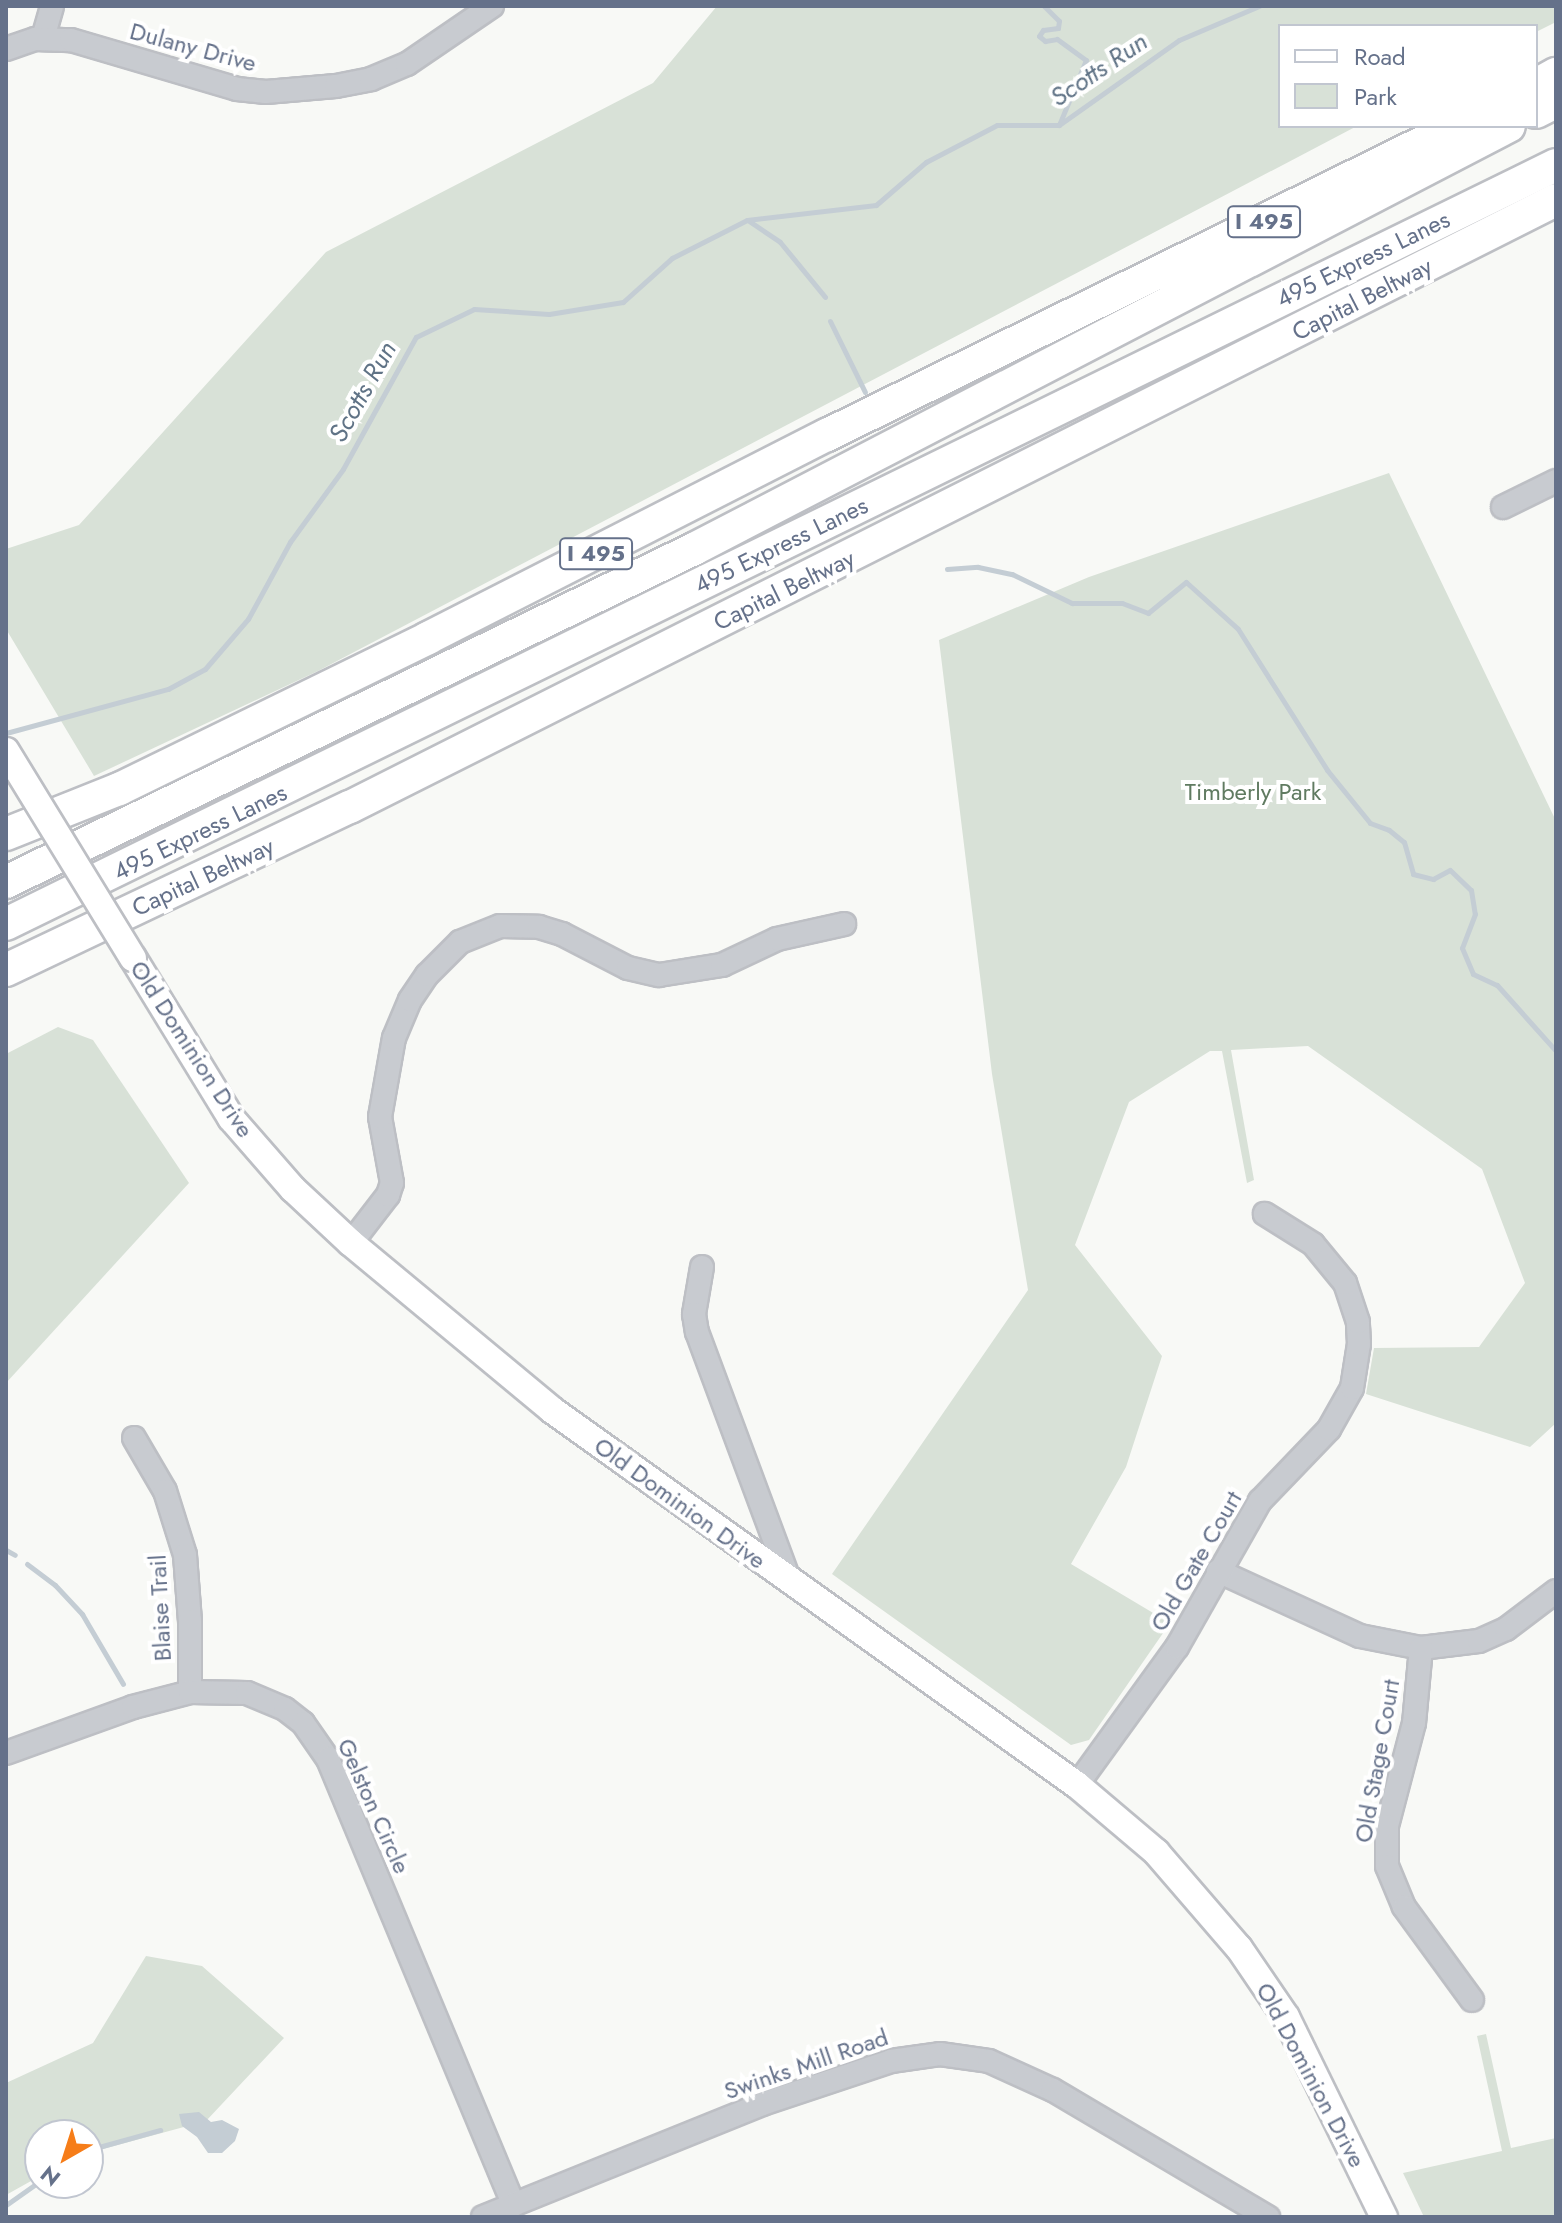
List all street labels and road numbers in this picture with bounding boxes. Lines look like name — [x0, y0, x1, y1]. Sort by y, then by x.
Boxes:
street label: Dulany Drive — [127, 16, 259, 78]
road number: I 495 — [1226, 204, 1302, 240]
street label: 495 Express Lanes — [1272, 205, 1454, 313]
street label: Capital Beltway — [1287, 251, 1437, 347]
street label: 495 Express Lanes — [690, 491, 872, 599]
road number: I 495 — [558, 536, 634, 572]
street label: Capital Beltway — [709, 543, 859, 637]
street label: 495 Express Lanes — [109, 778, 291, 886]
street label: Capital Beltway — [127, 832, 279, 922]
street label: Old Dominion Drive — [124, 955, 260, 1143]
street label: Old Dominion Drive — [589, 1431, 771, 1575]
street label: Old Gate Court — [1144, 1486, 1248, 1636]
street label: Blaise Trail — [143, 1554, 177, 1662]
street label: Old Stage Court — [1348, 1677, 1406, 1845]
street label: Gelston Circle — [331, 1734, 417, 1878]
street label: Old Dominion Drive — [1250, 1978, 1372, 2172]
street label: Swinks Mill Road — [720, 2022, 892, 2106]

